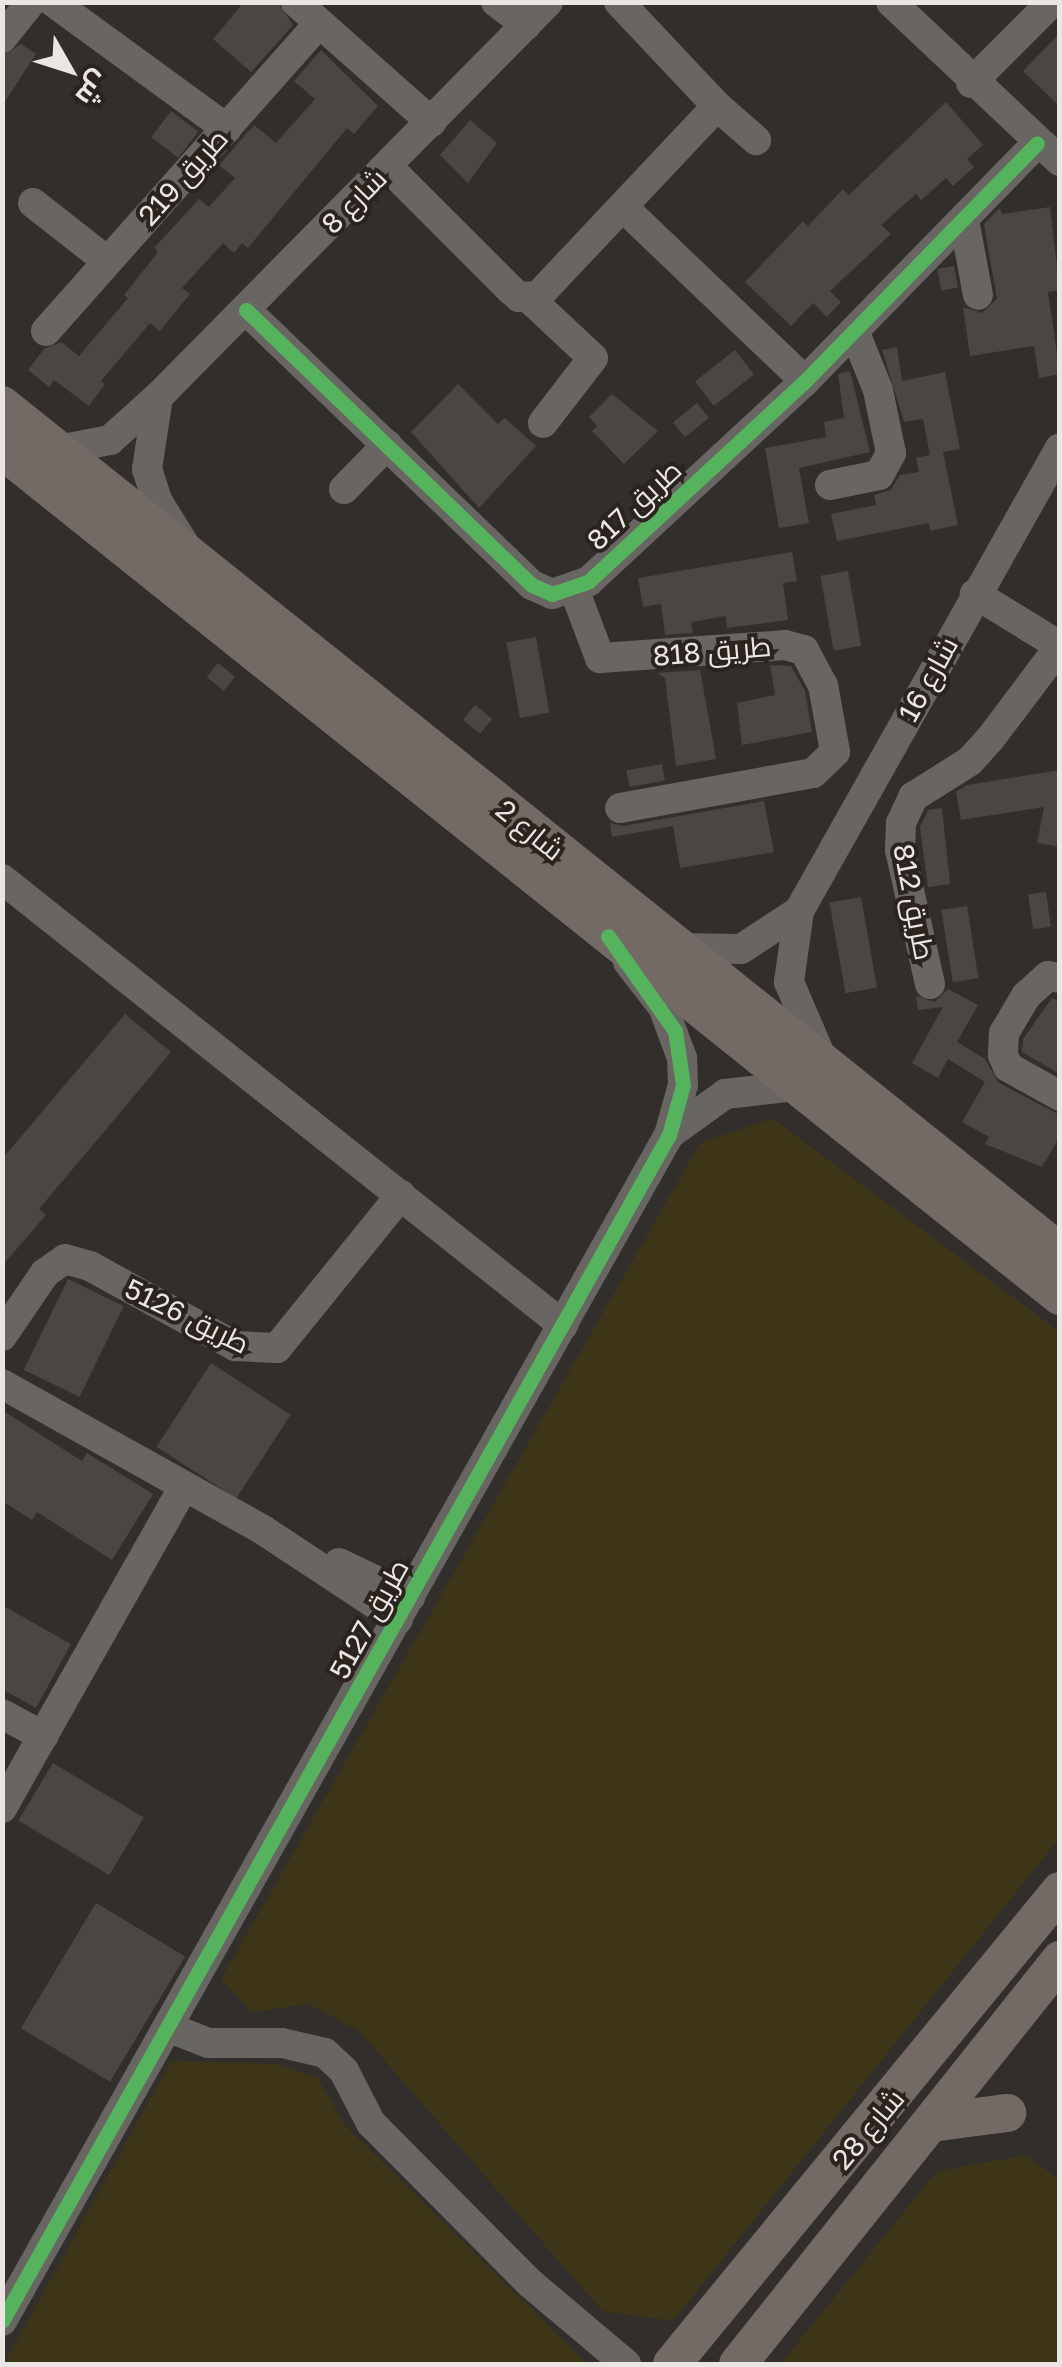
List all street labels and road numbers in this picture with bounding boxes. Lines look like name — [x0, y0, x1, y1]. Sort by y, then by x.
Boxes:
street label: طريق 219 — [131, 122, 235, 232]
street label: شارع 8 — [314, 161, 394, 241]
street label: طريق 817 — [580, 453, 688, 557]
street label: طريق 818 — [651, 629, 773, 673]
street label: شارع 16 — [891, 631, 965, 727]
street label: شارع 2 — [489, 793, 571, 867]
street label: طريق 812 — [886, 841, 942, 963]
street label: طريق 5126 — [119, 1272, 255, 1360]
street label: طريق 5127 — [322, 1553, 416, 1685]
street label: شارع 28 — [825, 2082, 911, 2176]

